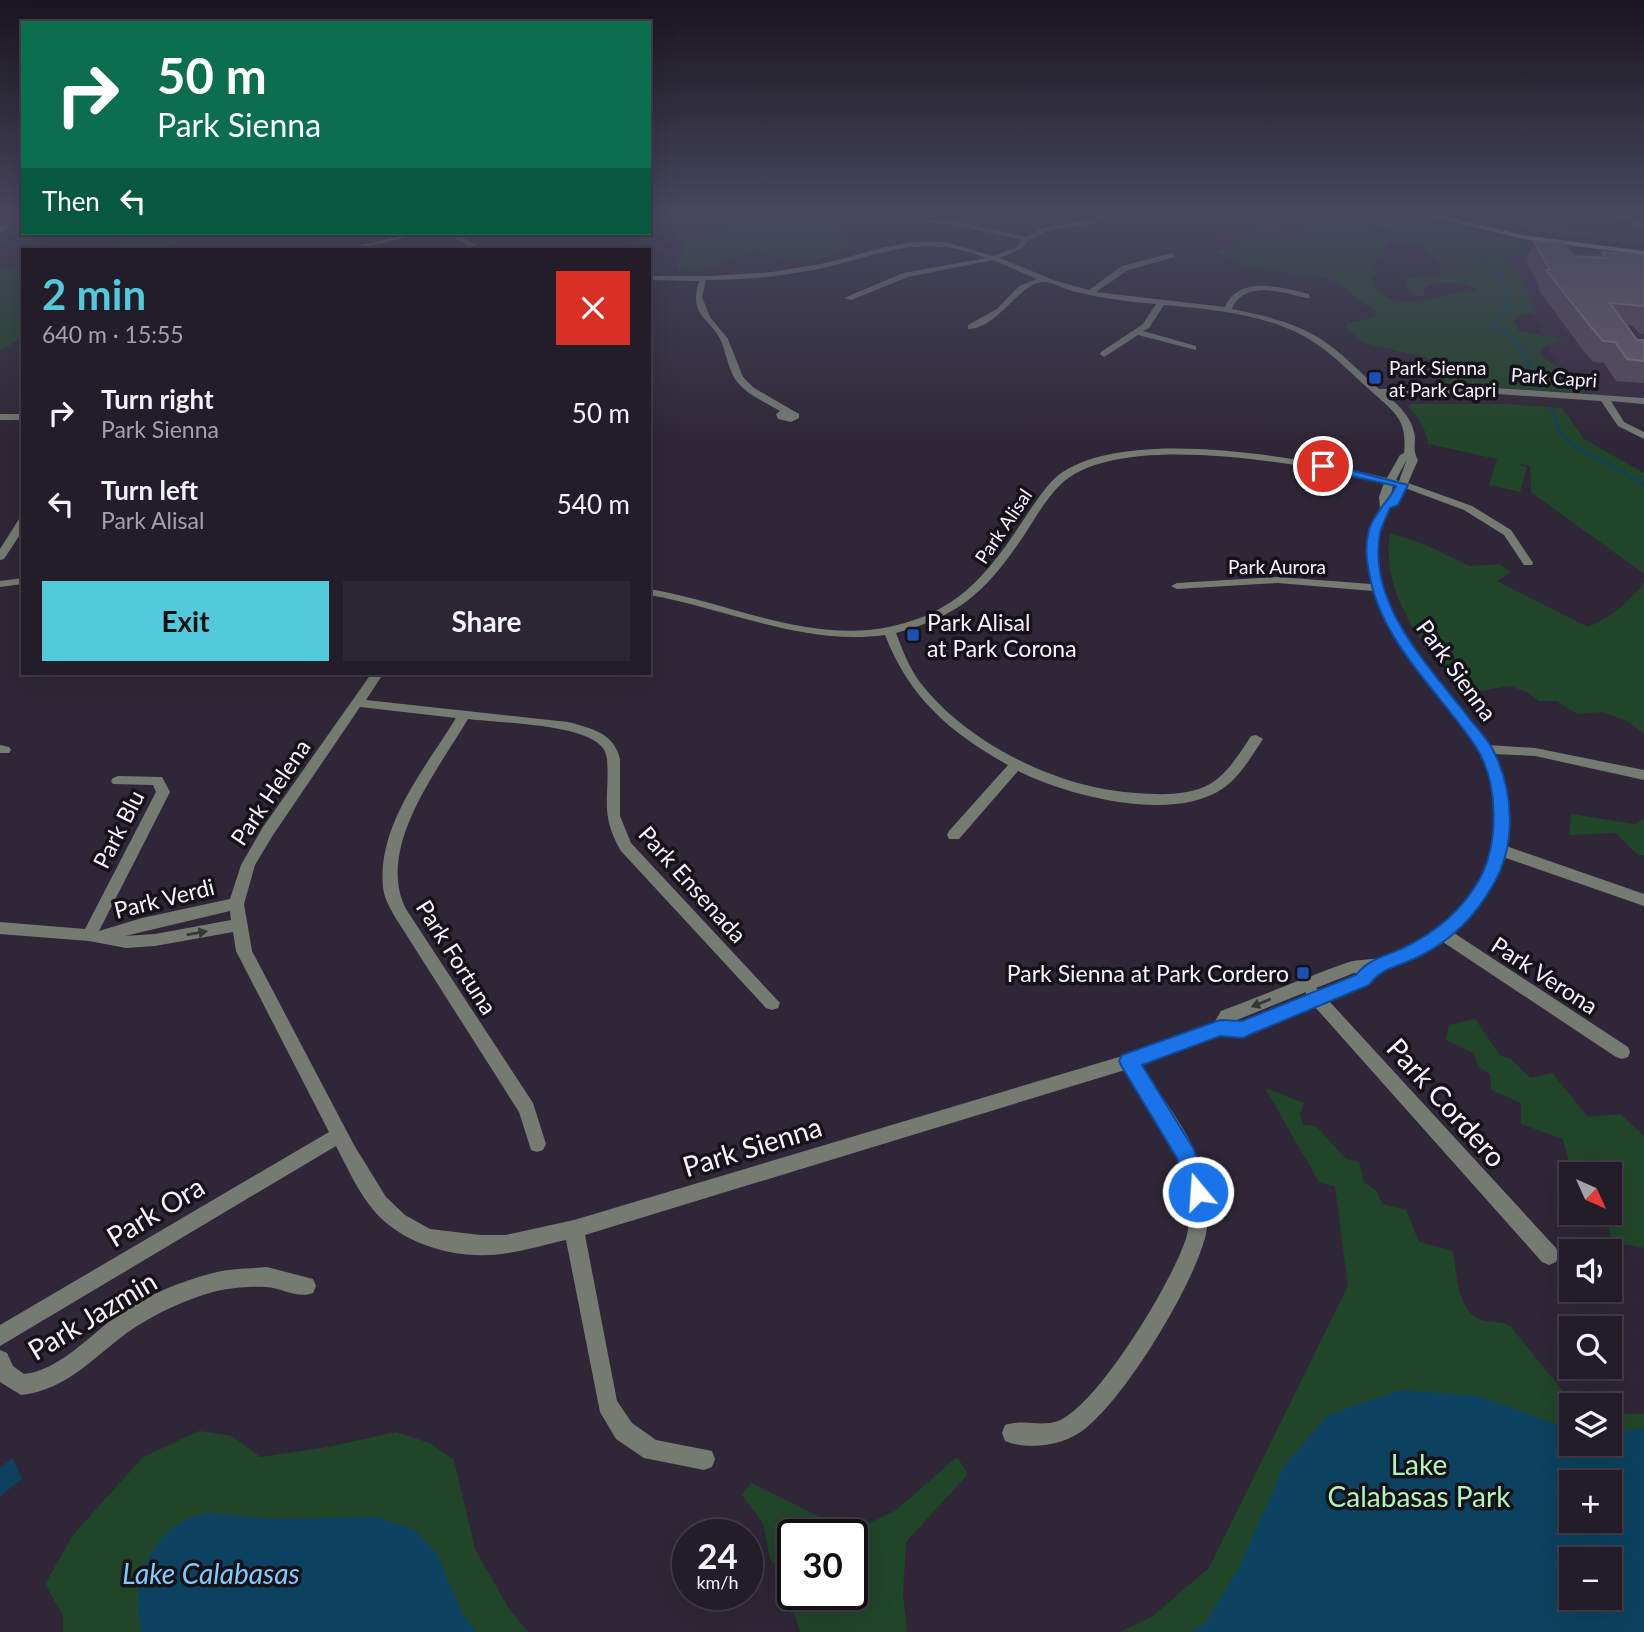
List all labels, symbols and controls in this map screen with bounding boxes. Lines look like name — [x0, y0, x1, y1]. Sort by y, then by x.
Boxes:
text: 50 m — [157, 46, 267, 104]
icon: right — [42, 49, 133, 140]
text: Park Sienna — [157, 105, 321, 144]
icon: left — [114, 182, 152, 220]
text: Then — [42, 185, 100, 217]
text: 2 min — [42, 269, 146, 319]
button: close — [556, 271, 630, 345]
text: 640 m · 15:55 — [42, 320, 184, 348]
place label: Park Sienna at Park Capri — [1389, 356, 1496, 401]
street label: Park Capri — [1510, 363, 1598, 391]
marker: Park Sienna at Park Capri — [1367, 370, 1383, 386]
text: Turn right — [101, 383, 214, 415]
icon: right — [42, 394, 80, 432]
text: 50 m — [572, 397, 630, 429]
text: Park Sienna — [101, 415, 219, 443]
pin — [1293, 436, 1353, 496]
icon: arrive — [1304, 447, 1342, 485]
text: Turn left — [101, 474, 198, 506]
street label: Park Alisal — [970, 484, 1036, 568]
icon: left — [42, 485, 80, 523]
text: 540 m — [557, 488, 630, 520]
text: Park Alisal — [101, 506, 204, 534]
street label: Park Aurora — [1228, 555, 1326, 578]
button: Exit — [42, 581, 329, 661]
button: Share — [343, 581, 630, 661]
place label: Park Alisal at Park Corona — [927, 608, 1077, 662]
street label: Park Sienna — [1411, 614, 1503, 726]
marker: Park Alisal at Park Corona — [905, 627, 921, 643]
street label: Park Helena — [224, 734, 316, 850]
street label: Park Blu — [87, 785, 149, 873]
street label: Park Ensenada — [633, 820, 753, 948]
street label: Park Verdi — [111, 872, 217, 924]
street label: Park Fortuna — [411, 895, 503, 1019]
one-way arrow — [186, 927, 208, 938]
street label: Park Verona — [1487, 930, 1603, 1020]
place label: Park Sienna at Park Cordero — [1007, 959, 1289, 987]
marker: Park Sienna at Park Cordero — [1295, 965, 1311, 981]
one-way arrow — [1250, 997, 1271, 1008]
street label: Park Cordero — [1380, 1031, 1514, 1173]
street label: Park Sienna — [678, 1109, 826, 1183]
position arrow — [1161, 1155, 1235, 1229]
north arrow — [1559, 1162, 1622, 1225]
map controls — [1559, 1162, 1622, 1610]
street label: Park Ora — [100, 1169, 210, 1253]
button: sound — [1559, 1239, 1622, 1302]
street label: Park Jazmin — [21, 1263, 163, 1367]
button: search — [1559, 1316, 1622, 1379]
button: layers — [1559, 1393, 1622, 1456]
park label: Lake Calabasas Park — [1328, 1447, 1511, 1513]
button: + — [1559, 1470, 1622, 1533]
speed limit sign: 30 — [777, 1519, 868, 1610]
text: 24 — [697, 1534, 738, 1576]
button: − — [1559, 1547, 1622, 1610]
water label: Lake Calabasas — [122, 1556, 300, 1590]
text: km/h — [696, 1571, 739, 1593]

